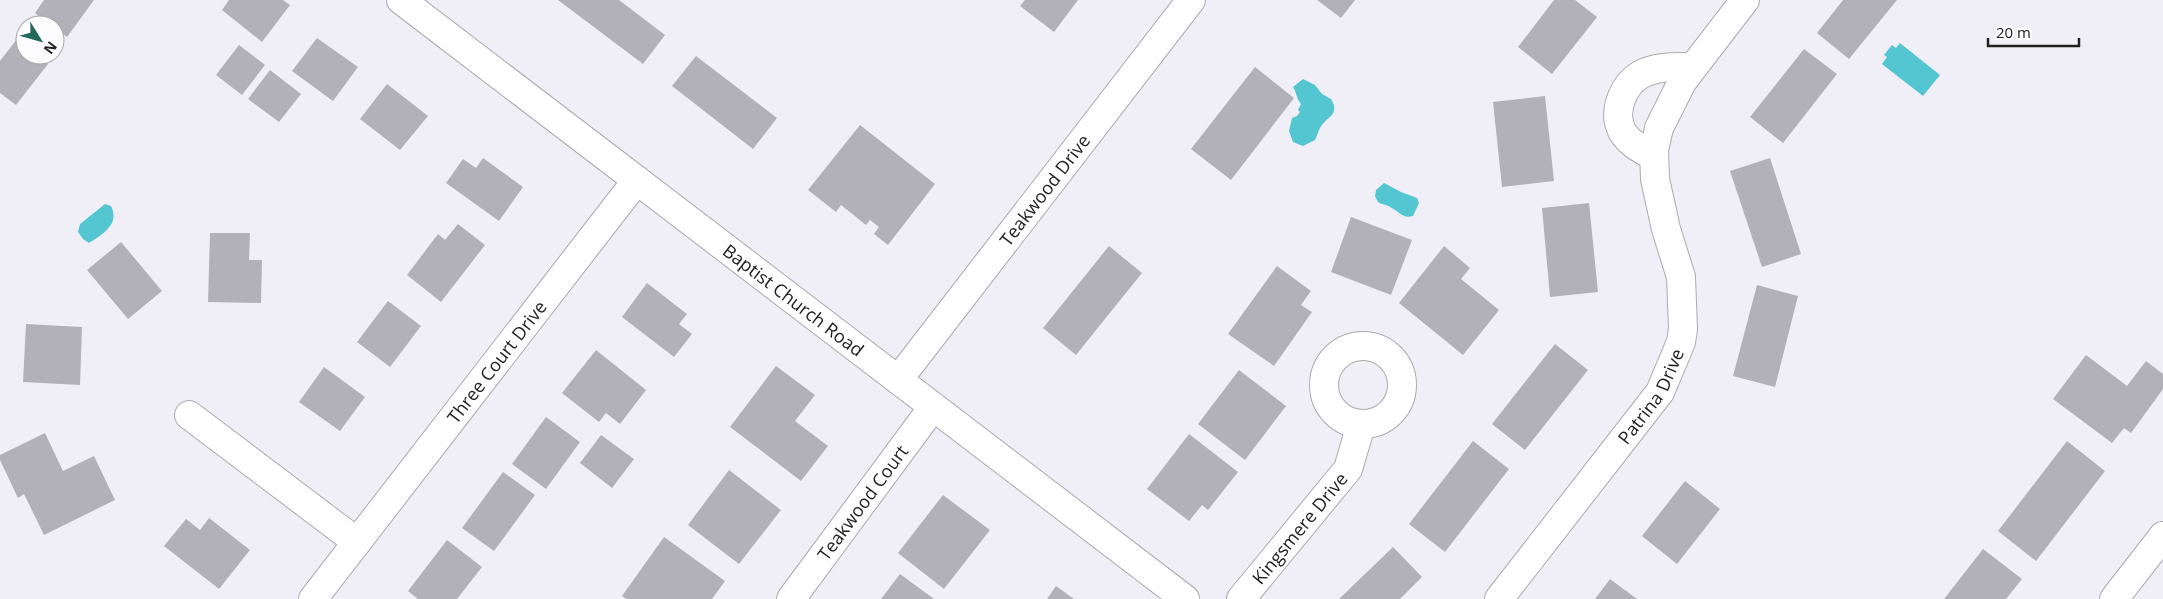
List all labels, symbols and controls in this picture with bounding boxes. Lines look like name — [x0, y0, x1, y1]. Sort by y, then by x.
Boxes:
north arrow — [15, 15, 65, 65]
scale bar — [1988, 15, 2079, 47]
text: 20 m — [1996, 22, 2031, 42]
text: N — [40, 38, 62, 58]
street label: Teakwood Drive — [994, 129, 1095, 251]
street label: Baptist Church Road — [718, 238, 869, 361]
street label: Three Court Drive — [441, 295, 552, 428]
street label: Patrina Drive — [1612, 345, 1689, 449]
street label: Teakwood Court — [812, 440, 913, 565]
street label: Kingsmere Drive — [1246, 467, 1353, 589]

